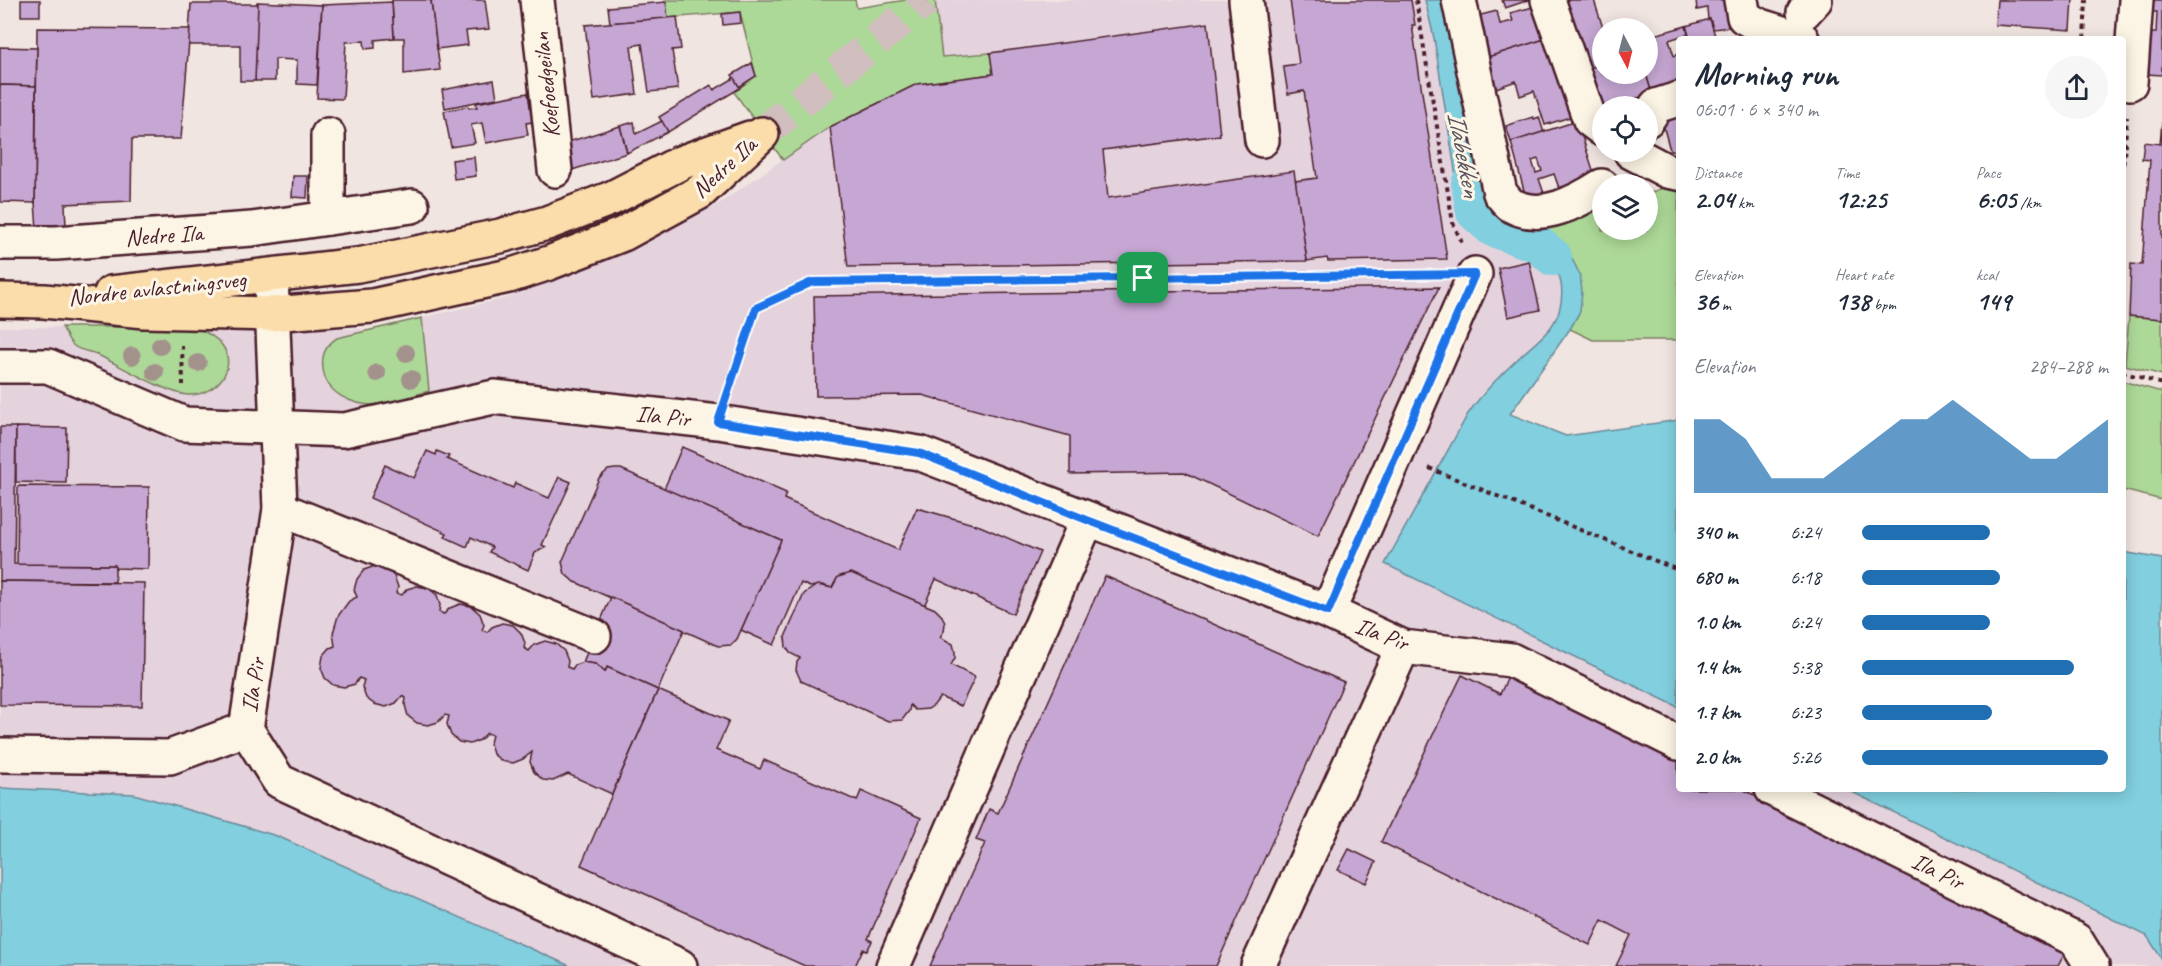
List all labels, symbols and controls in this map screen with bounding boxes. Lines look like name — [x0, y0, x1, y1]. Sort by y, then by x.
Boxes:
north arrow — [1592, 18, 1658, 84]
map controls — [1592, 18, 1658, 240]
street label: Koefoedgeilan — [526, 31, 566, 139]
text: Morning run — [1694, 53, 1838, 95]
button: share — [2045, 56, 2108, 119]
button: locate — [1592, 96, 1658, 162]
text: 06:01 · 6 × 340 m — [1694, 97, 1818, 122]
water label: Ilabekken — [1440, 109, 1489, 201]
street label: Nedre Ila — [685, 128, 764, 204]
text: Distance — [1694, 163, 1742, 183]
text: Time — [1835, 163, 1859, 183]
text: Pace — [1976, 163, 2001, 183]
button: layers — [1592, 174, 1658, 240]
text: 2.04 — [1694, 183, 1734, 216]
text: 12:25 — [1835, 183, 1887, 216]
text: 6:05 — [1976, 183, 2016, 216]
text: km — [1734, 193, 1754, 213]
text: /km — [2016, 193, 2041, 213]
street label: Nedre Ila — [124, 217, 206, 253]
pin — [1117, 252, 1168, 303]
icon: arrive — [1126, 261, 1159, 294]
street label: Nordre avlastningsveg — [67, 264, 249, 312]
text: Elevation — [1694, 265, 1743, 285]
text: Heart rate — [1835, 265, 1893, 285]
text: kcal — [1976, 265, 1997, 285]
text: 36 — [1694, 285, 1718, 318]
text: 138 — [1835, 285, 1870, 318]
text: 149 — [1976, 285, 2011, 318]
text: m — [1718, 295, 1731, 315]
text: bpm — [1870, 295, 1896, 315]
text: Elevation — [1694, 354, 1756, 379]
text: 284–288 m — [2029, 354, 2108, 379]
street label: Ila Pir — [634, 398, 694, 434]
text: 340 m — [1694, 520, 1737, 545]
text: 6:24 — [1790, 520, 1821, 545]
text: 680 m — [1694, 565, 1738, 590]
text: 6:18 — [1790, 565, 1821, 590]
street label: Ila Pir — [1351, 610, 1415, 659]
text: 1.0 km — [1694, 610, 1741, 635]
text: 6:24 — [1790, 610, 1821, 635]
street label: Ila Pir — [234, 653, 272, 714]
text: 1.4 km — [1694, 655, 1741, 680]
text: 5:38 — [1790, 655, 1821, 680]
text: 1.7 km — [1694, 700, 1740, 725]
text: 6:23 — [1790, 700, 1821, 725]
text: 2.0 km — [1694, 745, 1741, 770]
text: 5:26 — [1790, 745, 1821, 770]
street label: Ila Pir — [1907, 846, 1971, 898]

